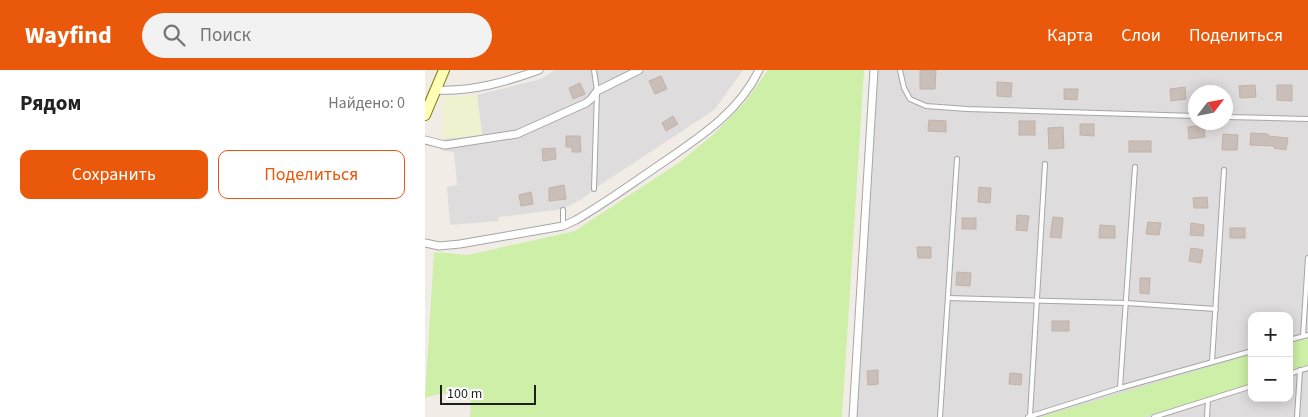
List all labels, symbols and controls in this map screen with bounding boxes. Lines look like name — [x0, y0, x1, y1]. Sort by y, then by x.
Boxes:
search box — [142, 13, 492, 58]
text: Wayfind — [25, 18, 112, 53]
icon: search — [160, 21, 188, 49]
text: Поиск — [200, 22, 251, 49]
text: Карта — [1047, 23, 1093, 48]
text: Слои — [1121, 23, 1161, 48]
text: Поделиться — [1189, 23, 1283, 48]
north arrow — [1188, 85, 1233, 130]
text: Рядом — [20, 88, 81, 118]
text: Найдено: 0 — [328, 92, 405, 114]
button: Сохранить — [20, 150, 208, 199]
button: Поделиться — [218, 150, 405, 199]
map controls — [1248, 312, 1293, 402]
button: + — [1248, 312, 1293, 357]
button: − — [1248, 357, 1293, 402]
scale bar — [440, 382, 536, 405]
text: 100 m — [447, 384, 482, 404]

